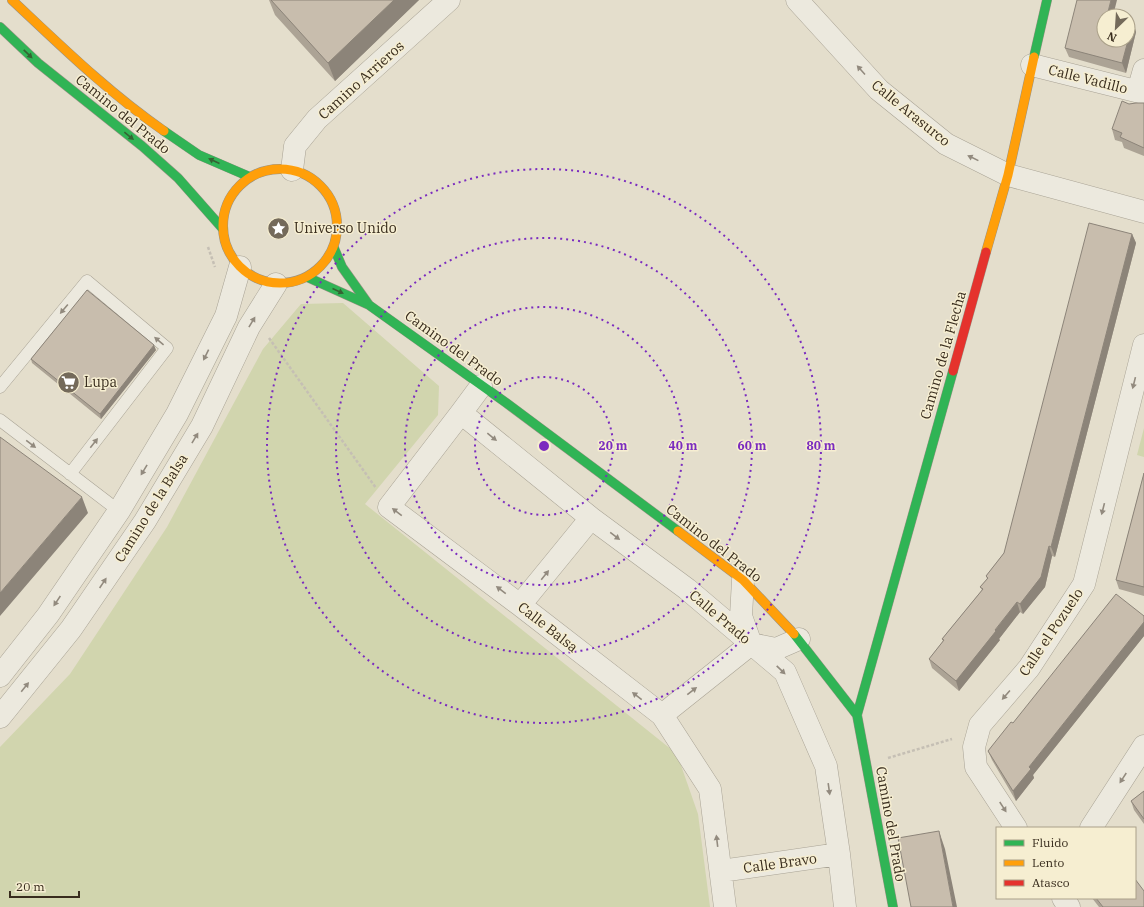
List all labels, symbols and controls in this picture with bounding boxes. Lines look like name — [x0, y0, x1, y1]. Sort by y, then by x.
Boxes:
north arrow — [1096, 8, 1136, 48]
text: N — [1105, 29, 1119, 45]
street label: Camino Arrieros — [314, 37, 408, 123]
one-way arrow — [23, 49, 33, 59]
street label: Calle Vadillo — [1047, 60, 1130, 98]
one-way arrow — [856, 64, 865, 75]
street label: Camino del Prado — [72, 70, 174, 158]
street label: Calle Arasurco — [868, 76, 954, 150]
one-way arrow — [124, 131, 134, 140]
one-way arrow — [968, 154, 979, 161]
one-way arrow — [208, 158, 220, 164]
place icon: Universo Unido — [266, 215, 292, 241]
place label: Universo Unido — [294, 219, 397, 237]
one-way arrow — [332, 288, 343, 294]
street label: Camino de la Flecha — [916, 288, 970, 421]
one-way arrow — [60, 304, 69, 315]
street label: Camino del Prado — [401, 306, 507, 390]
one-way arrow — [249, 316, 256, 328]
one-way arrow — [153, 337, 164, 346]
one-way arrow — [203, 350, 209, 361]
supermarket icon: Lupa — [56, 369, 82, 395]
place label: Lupa — [84, 373, 118, 391]
one-way arrow — [1131, 376, 1137, 389]
one-way arrow — [191, 432, 198, 444]
one-way arrow — [486, 433, 497, 442]
one-way arrow — [90, 437, 98, 448]
text: 20 m — [599, 438, 628, 453]
text: 40 m — [669, 438, 698, 453]
text: 60 m — [738, 438, 767, 453]
text: 80 m — [807, 438, 836, 453]
one-way arrow — [26, 439, 36, 447]
centre of rings — [537, 439, 551, 453]
street label: Camino de la Balsa — [110, 450, 192, 566]
one-way arrow — [141, 464, 148, 476]
street label: Camino del Prado — [662, 500, 766, 586]
one-way arrow — [1099, 502, 1105, 515]
one-way arrow — [392, 508, 402, 516]
one-way arrow — [610, 532, 620, 540]
one-way arrow — [540, 569, 549, 580]
one-way arrow — [99, 578, 107, 588]
street label: Calle el Pozuelo — [1015, 584, 1087, 679]
one-way arrow — [495, 586, 506, 595]
street label: Calle Prado — [686, 586, 754, 648]
one-way arrow — [54, 596, 61, 607]
street label: Calle Balsa — [514, 598, 582, 656]
one-way arrow — [777, 665, 786, 675]
one-way arrow — [20, 681, 29, 692]
one-way arrow — [687, 687, 698, 695]
one-way arrow — [1001, 690, 1010, 701]
one-way arrow — [631, 692, 642, 700]
street label: Camino del Prado — [872, 765, 910, 883]
one-way arrow — [1119, 773, 1127, 784]
one-way arrow — [826, 783, 832, 795]
one-way arrow — [999, 801, 1006, 813]
legend — [996, 827, 1136, 899]
one-way arrow — [714, 834, 720, 847]
text: Fluido — [1032, 835, 1069, 850]
street label: Calle Bravo — [742, 849, 818, 877]
text: Lento — [1032, 855, 1064, 870]
scale bar — [10, 873, 79, 899]
text: Atasco — [1032, 875, 1070, 890]
text: 20 m — [16, 879, 45, 894]

